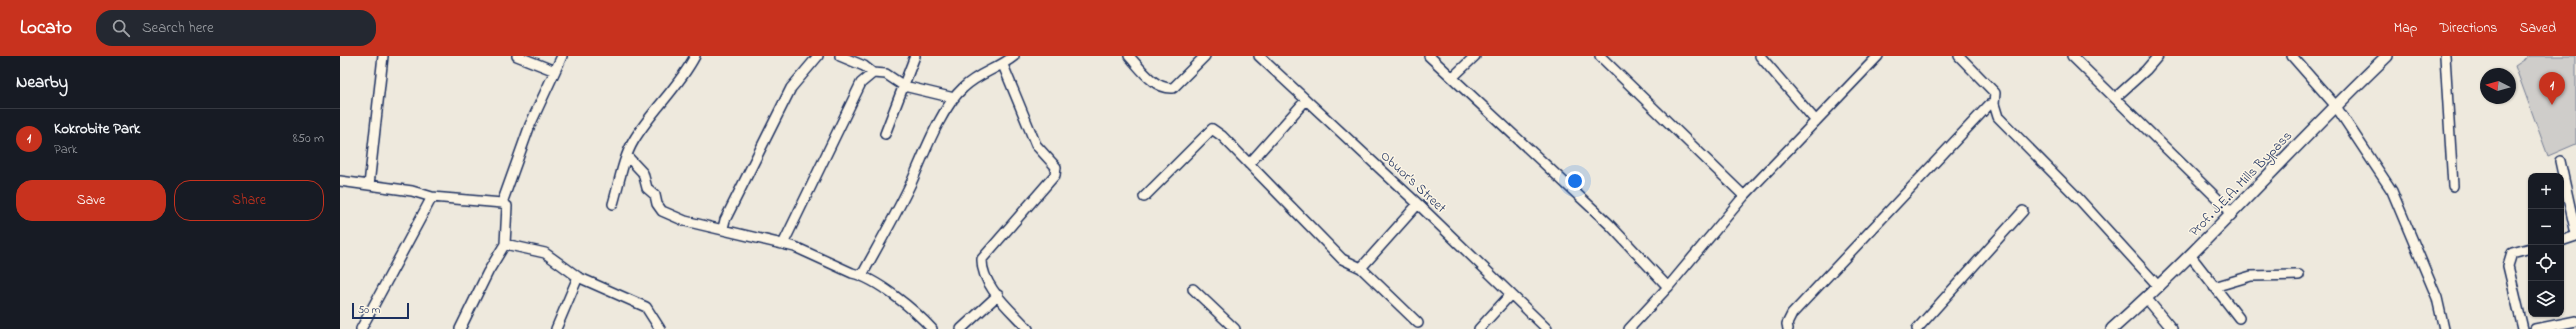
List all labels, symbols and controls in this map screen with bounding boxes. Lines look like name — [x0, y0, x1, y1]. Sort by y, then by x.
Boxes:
search box — [96, 10, 376, 46]
text: Locato — [20, 15, 72, 42]
icon: search — [110, 17, 132, 39]
text: Search here — [142, 17, 214, 39]
text: Map — [2394, 18, 2417, 39]
text: Directions — [2439, 18, 2497, 39]
text: Saved — [2519, 18, 2556, 39]
north arrow — [2480, 68, 2516, 104]
text: Nearby — [16, 70, 68, 95]
pin: 1 — [2539, 72, 2565, 105]
text: Kokrobite Park — [54, 118, 140, 140]
street label: Prof. J.E.A. Mills Bypass — [2185, 126, 2298, 243]
text: 1 — [27, 129, 31, 148]
text: 850 m — [293, 129, 324, 148]
text: Park — [54, 140, 78, 159]
street label: Obuor’s Street — [1375, 146, 1451, 218]
your location — [1565, 171, 1585, 191]
map controls — [2528, 173, 2564, 317]
button: + — [2528, 173, 2564, 209]
button: Save — [16, 180, 166, 221]
button: Share — [174, 180, 324, 221]
button: − — [2528, 209, 2564, 245]
button: locate — [2528, 245, 2564, 281]
button: layers — [2528, 281, 2564, 317]
scale bar — [352, 301, 409, 320]
text: 50 m — [358, 302, 380, 318]

